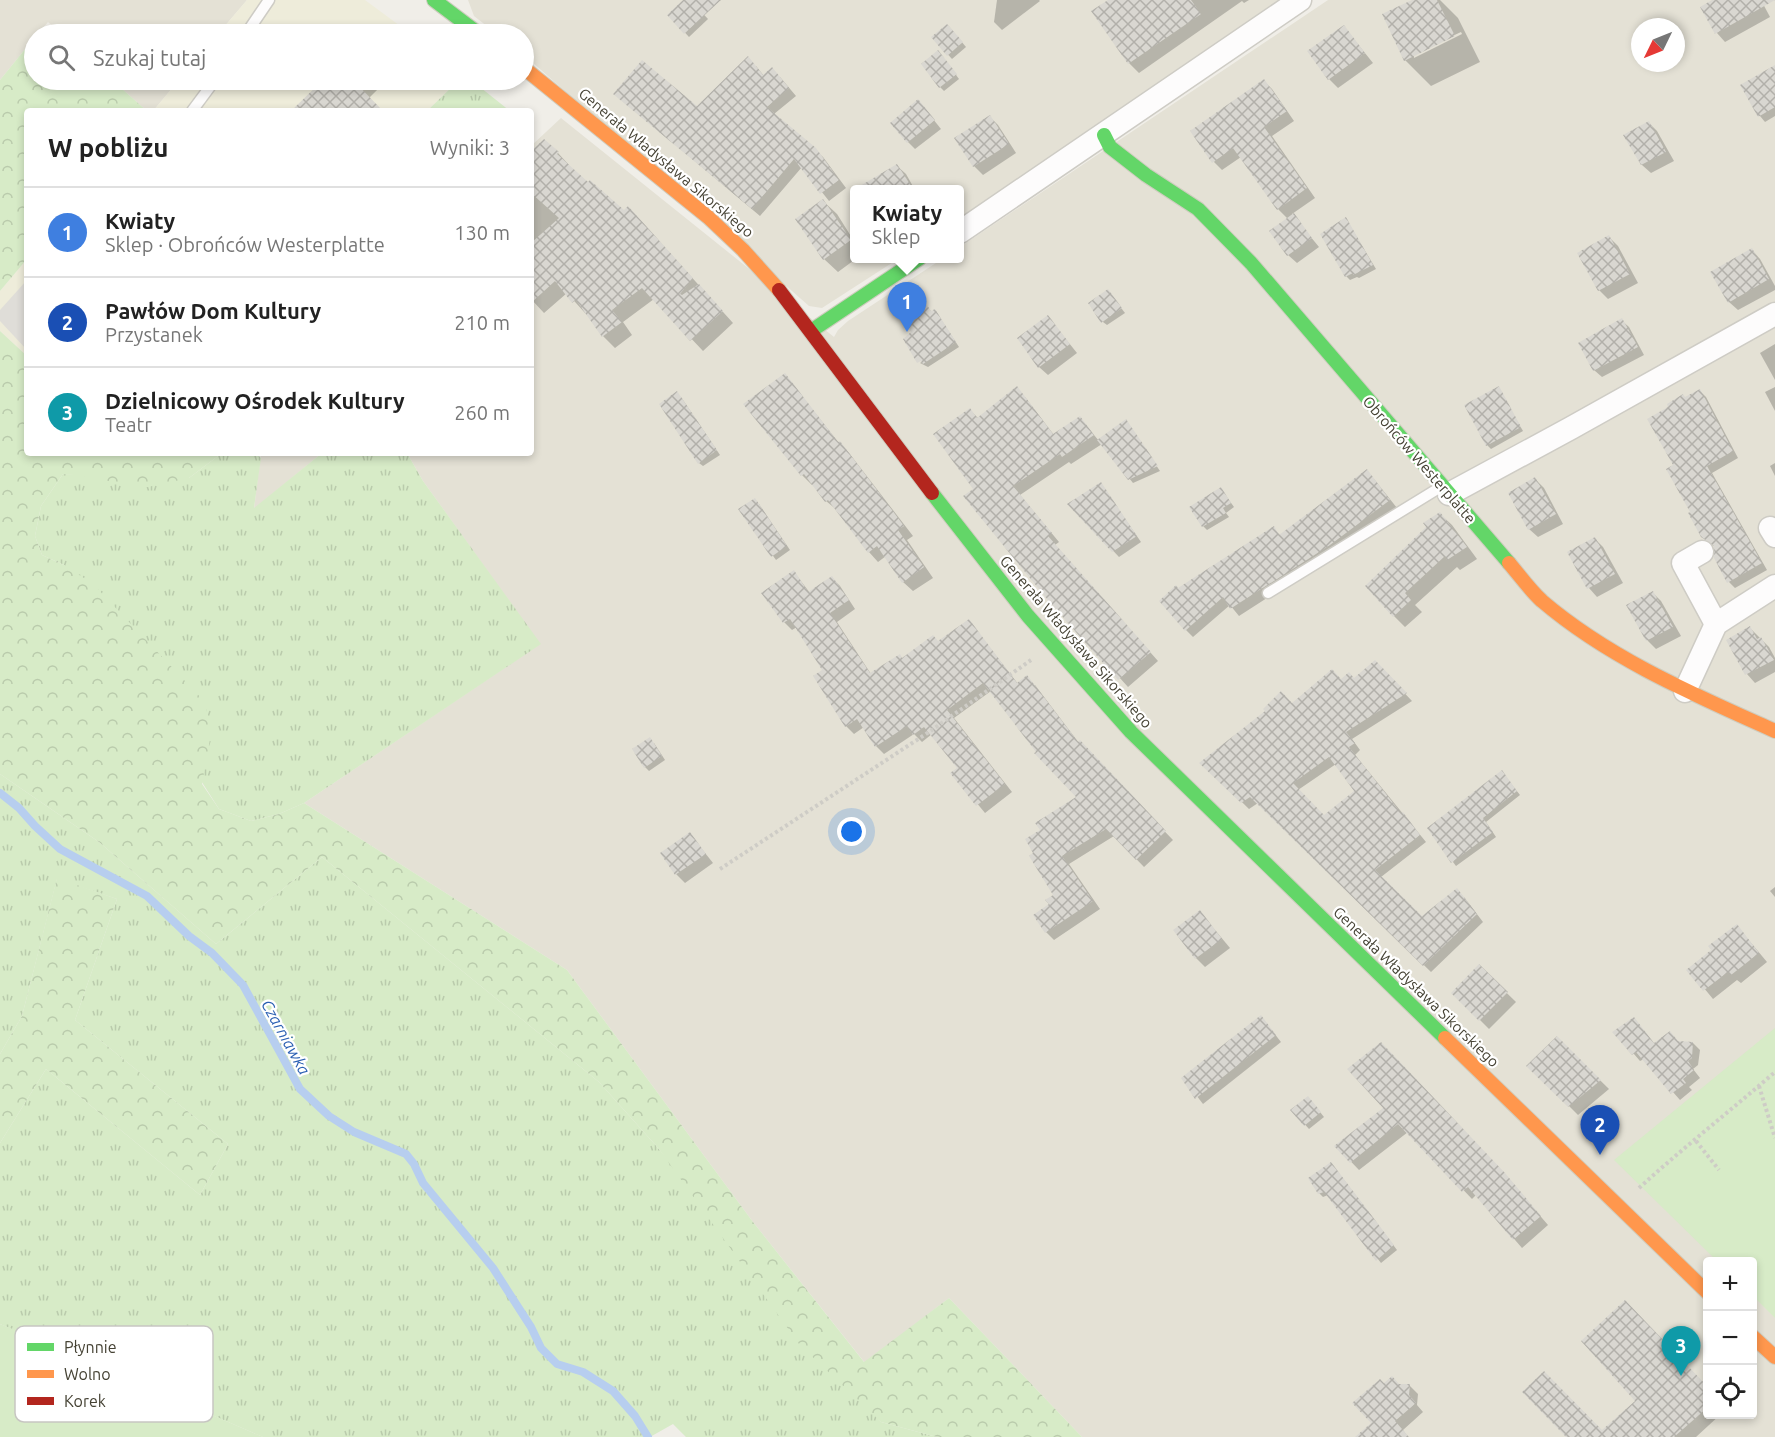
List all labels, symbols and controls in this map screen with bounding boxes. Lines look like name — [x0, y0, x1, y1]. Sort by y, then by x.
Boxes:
north arrow — [1631, 18, 1685, 72]
search box — [24, 24, 534, 90]
icon: search — [45, 41, 78, 74]
text: Szukaj tutaj — [93, 45, 206, 70]
street label: Generała Władysława Sikorskiego — [575, 84, 757, 241]
text: W pobliżu — [48, 133, 169, 162]
text: Wyniki: 3 — [430, 136, 510, 159]
popup — [850, 185, 964, 263]
text: Kwiaty — [872, 200, 942, 225]
text: Kwiaty — [105, 208, 175, 233]
text: 1 — [62, 221, 73, 244]
text: 130 m — [454, 221, 510, 244]
text: Sklep — [872, 225, 920, 248]
text: Sklep · Obrońców Westerplatte — [105, 233, 385, 256]
pin: 1 — [888, 282, 926, 332]
text: Pawłów Dom Kultury — [105, 298, 321, 323]
text: 2 — [62, 311, 73, 334]
text: 210 m — [454, 311, 510, 334]
text: Przystanek — [105, 323, 203, 346]
text: Dzielnicowy Ośrodek Kultury — [105, 388, 405, 413]
street label: Obrońców Westerplatte — [1360, 393, 1479, 527]
text: 3 — [62, 401, 73, 424]
text: 260 m — [454, 401, 510, 424]
text: Teatr — [105, 413, 152, 436]
street label: Generała Władysława Sikorskiego — [997, 552, 1156, 731]
your location — [837, 817, 866, 846]
street label: Generała Władysława Sikorskiego — [1330, 903, 1502, 1070]
water label: Czarniawka — [258, 997, 314, 1078]
pin: 2 — [1580, 1106, 1620, 1155]
map controls — [1703, 1257, 1757, 1419]
button: + — [1703, 1257, 1757, 1311]
button: − — [1703, 1311, 1757, 1365]
legend — [15, 1326, 213, 1422]
pin: 3 — [1662, 1326, 1700, 1376]
text: Płynnie — [64, 1338, 117, 1356]
text: Wolno — [64, 1365, 111, 1383]
button: locate — [1703, 1365, 1757, 1419]
text: Korek — [64, 1392, 106, 1410]

